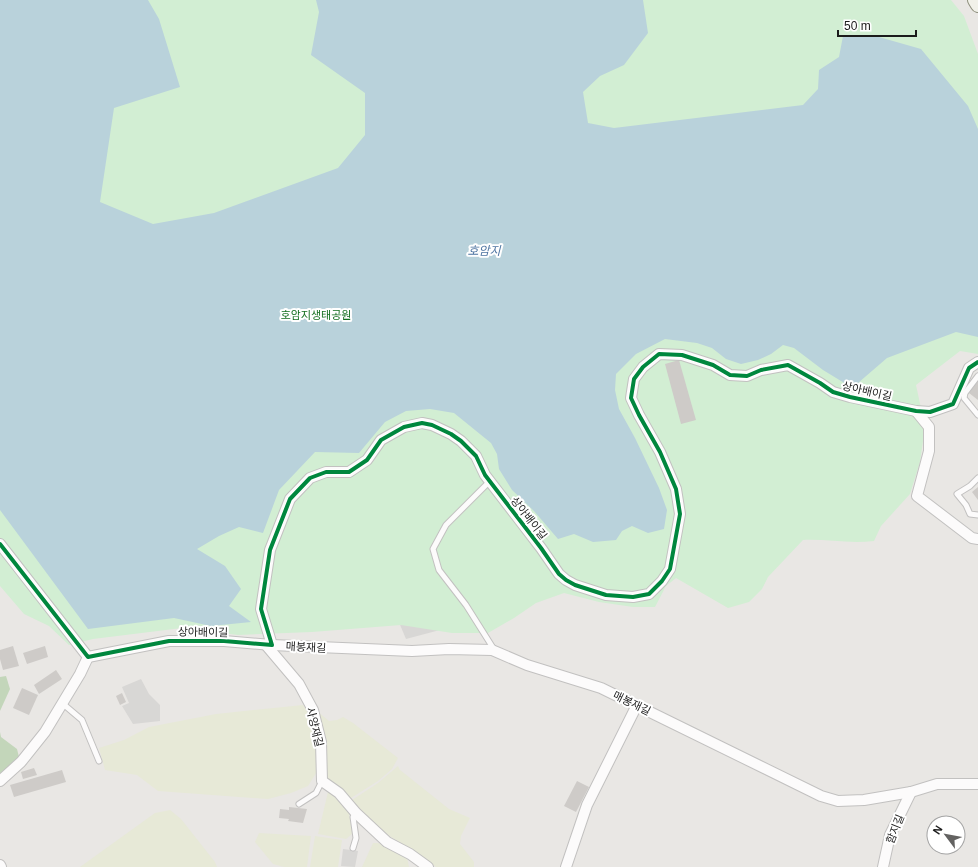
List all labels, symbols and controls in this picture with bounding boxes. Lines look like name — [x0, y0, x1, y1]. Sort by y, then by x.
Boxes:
scale bar — [838, 12, 916, 38]
text: 50 m — [844, 19, 871, 33]
water label: 호암지 — [467, 244, 502, 258]
park label: 호암지생태공원 — [281, 309, 351, 321]
street label: 상아배이길 — [841, 379, 893, 403]
street label: 상아배이길 — [509, 494, 549, 542]
street label: 상아배이길 — [178, 626, 228, 638]
street label: 매봉재길 — [285, 640, 327, 654]
street label: 매봉재길 — [611, 689, 653, 717]
street label: 사양재길 — [304, 706, 326, 748]
street label: 함지길 — [884, 813, 906, 845]
north arrow — [926, 815, 966, 855]
text: N — [930, 823, 945, 836]

